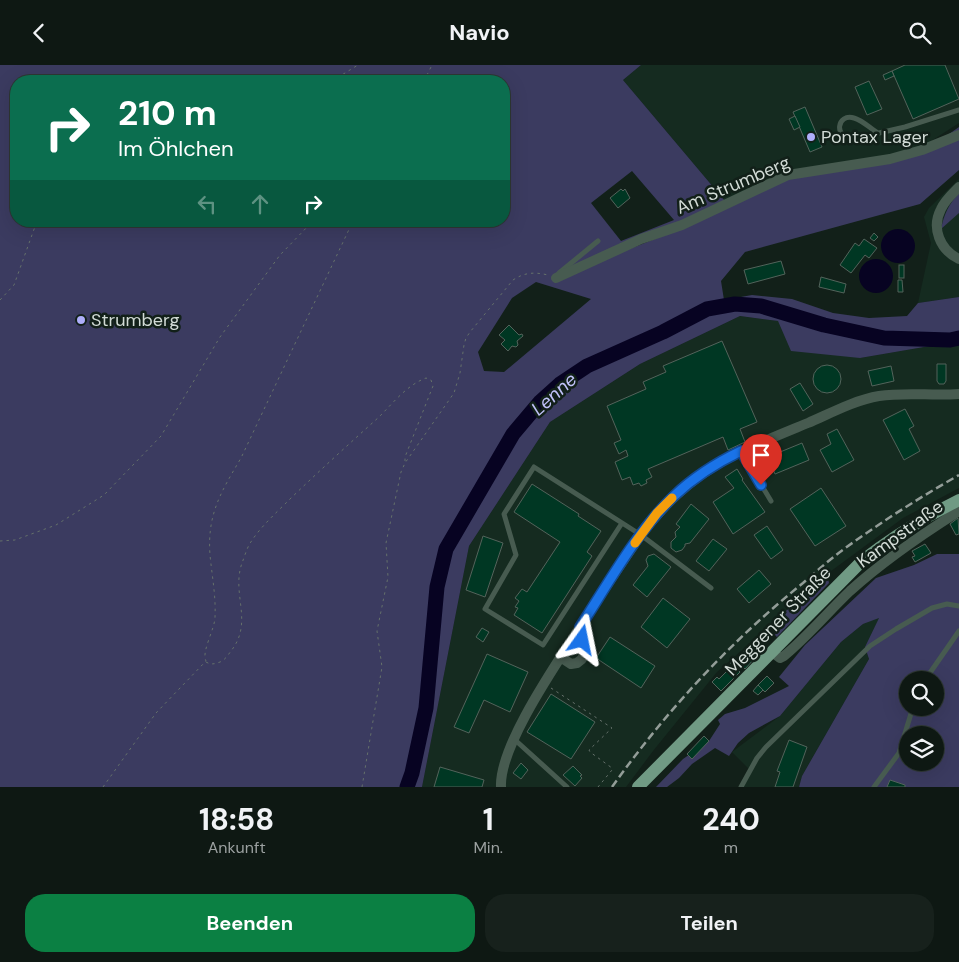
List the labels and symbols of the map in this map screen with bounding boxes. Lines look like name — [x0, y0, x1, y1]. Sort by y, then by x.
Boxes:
place label: Pontax Lager — [821, 125, 929, 149]
marker: Pontax Lager — [805, 131, 817, 143]
street label: Am Strumberg — [672, 150, 794, 220]
place label: Strumberg — [91, 308, 180, 332]
marker: Strumberg — [75, 314, 87, 326]
water label: Lenne — [526, 367, 582, 421]
pin — [740, 434, 782, 485]
street label: Kampstraße — [852, 495, 948, 573]
street label: Meggener Straße — [720, 561, 836, 681]
position arrow — [555, 613, 607, 665]

